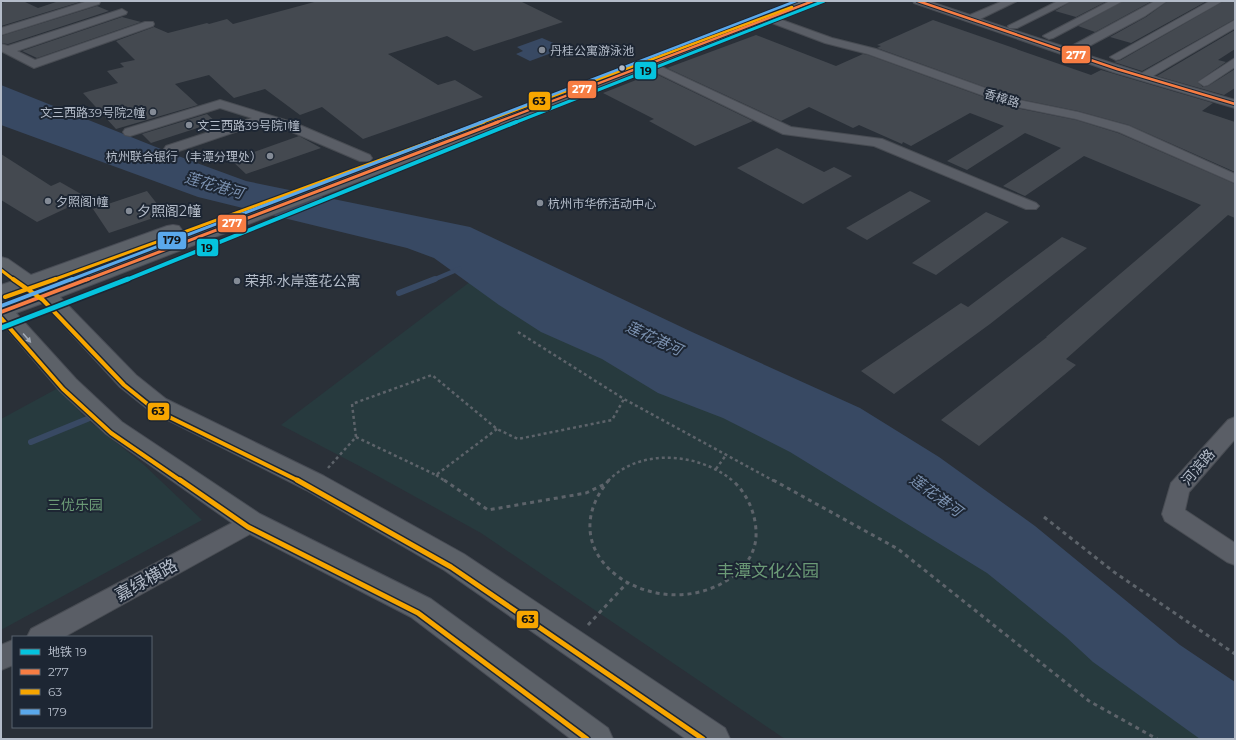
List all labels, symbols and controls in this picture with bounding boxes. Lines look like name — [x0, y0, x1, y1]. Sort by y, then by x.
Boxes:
place label: 丹桂公寓游泳池 — [550, 43, 634, 58]
marker: 丹桂公寓游泳池 — [537, 45, 547, 55]
line badge: 277 — [1061, 45, 1091, 64]
text: 277 — [1066, 48, 1086, 62]
line badge: 19 — [634, 61, 657, 80]
unlabelled marker — [617, 63, 627, 73]
text: 19 — [640, 64, 652, 78]
line badge: 277 — [567, 80, 597, 99]
text: 277 — [572, 82, 592, 96]
street label: 香樟路 — [983, 86, 1021, 110]
line badge: 63 — [528, 91, 551, 111]
text: 63 — [532, 94, 546, 108]
place label: 文三西路39号院2幢 — [40, 105, 145, 120]
marker: 文三西路39号院2幢 — [148, 107, 158, 117]
place label: 文三西路39号院1幢 — [197, 118, 299, 133]
marker: 文三西路39号院1幢 — [184, 120, 194, 130]
place label: 杭州联合银行（丰潭分理处） — [106, 149, 262, 164]
marker: 杭州联合银行（丰潭分理处） — [265, 151, 275, 161]
water label: 莲花港河 — [183, 168, 248, 203]
place label: 夕照阁1幢 — [56, 194, 108, 209]
marker: 夕照阁1幢 — [43, 196, 53, 206]
place label: 杭州市华侨活动中心 — [548, 196, 656, 211]
marker: 杭州市华侨活动中心 — [535, 198, 545, 208]
place label: 夕照阁2幢 — [137, 202, 201, 220]
marker: 夕照阁2幢 — [124, 206, 134, 216]
line badge: 277 — [217, 214, 247, 233]
text: 277 — [222, 216, 242, 230]
line badge: 179 — [157, 231, 187, 250]
text: 179 — [163, 233, 181, 247]
line badge: 19 — [196, 238, 219, 257]
text: 19 — [201, 241, 213, 255]
place label: 荣邦·水岸莲花公寓 — [245, 272, 361, 290]
marker: 荣邦·水岸莲花公寓 — [232, 276, 242, 286]
water label: 莲花港河 — [623, 317, 688, 361]
one-way arrow — [22, 333, 31, 342]
line badge: 63 — [147, 402, 170, 421]
text: 63 — [151, 404, 165, 418]
street label: 河滨路 — [1177, 445, 1219, 489]
water label: 莲花港河 — [906, 470, 968, 522]
park label: 三优乐园 — [47, 496, 103, 514]
street label: 嘉绿横路 — [111, 555, 181, 605]
park label: 丰潭文化公园 — [717, 561, 819, 581]
line badge: 63 — [516, 610, 539, 629]
text: 63 — [521, 612, 535, 626]
legend — [12, 636, 152, 728]
text: 地铁 19 — [48, 644, 87, 659]
text: 277 — [48, 664, 69, 679]
text: 63 — [48, 684, 62, 699]
text: 179 — [48, 704, 67, 719]

